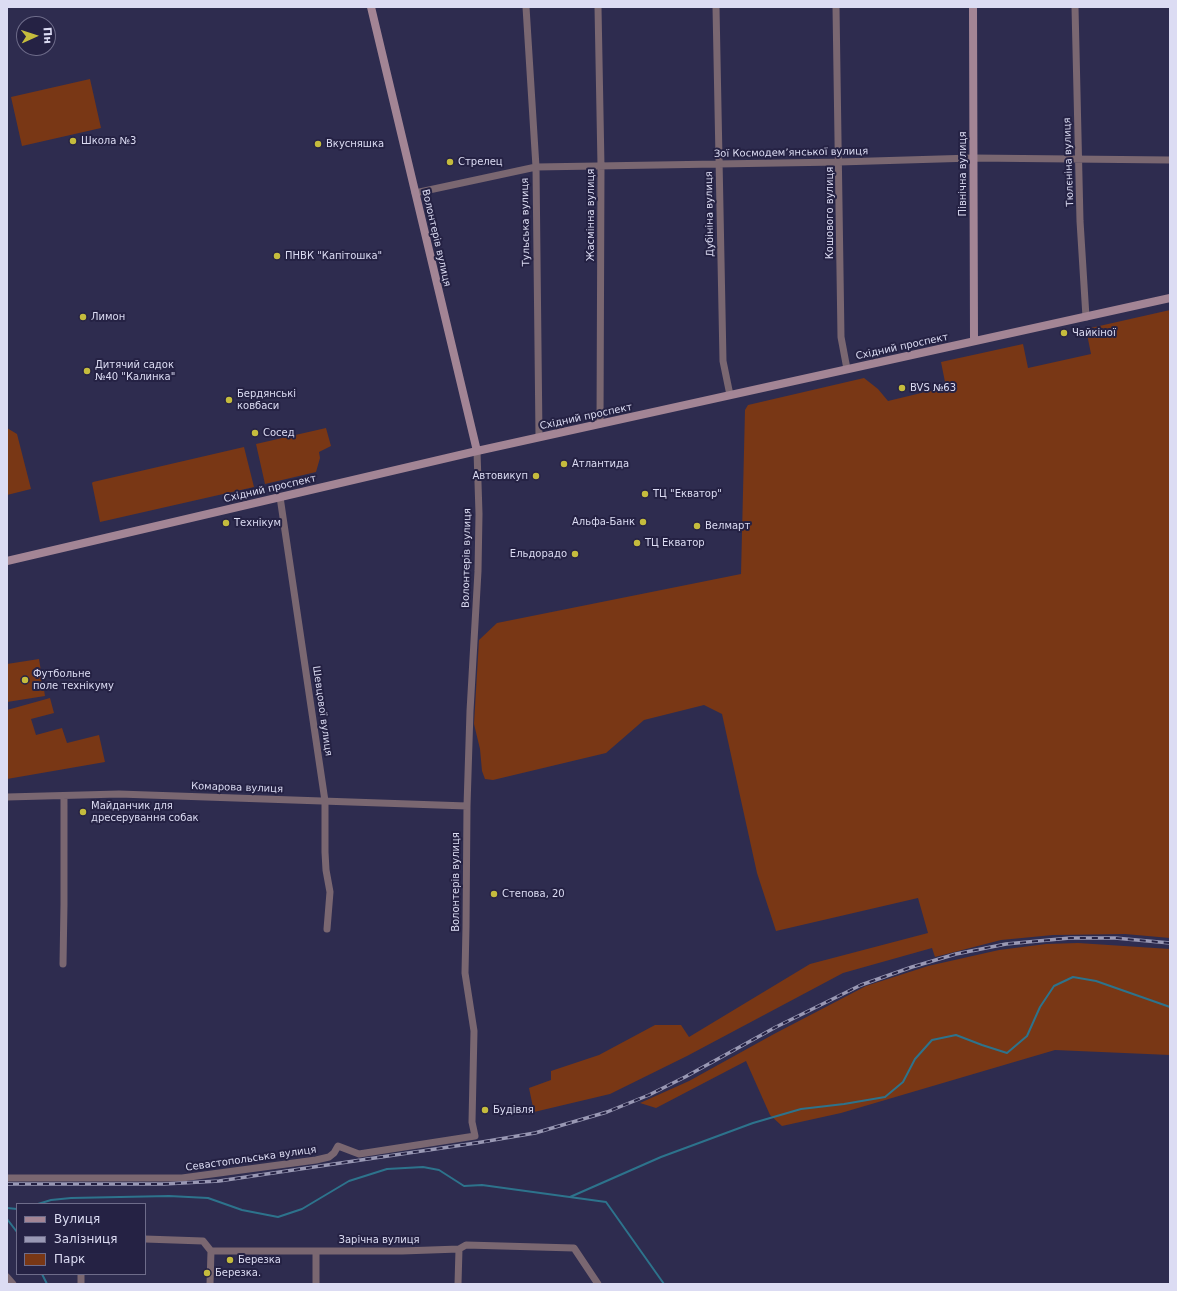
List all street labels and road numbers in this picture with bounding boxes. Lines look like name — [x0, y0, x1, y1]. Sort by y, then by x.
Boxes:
street label: Тюлєніна вулиця — [1061, 117, 1077, 207]
street label: Північна вулиця — [957, 132, 969, 216]
street label: Зої Космодем’янської вулиця — [714, 146, 868, 160]
street label: Кошового вулиця — [824, 167, 836, 259]
street label: Жасмінна вулиця — [585, 169, 597, 261]
street label: Дубініна вулиця — [703, 171, 717, 257]
street label: Тульська вулиця — [519, 178, 533, 266]
street label: Волонтерів вулиця — [419, 188, 453, 288]
street label: Східний проспект — [855, 331, 949, 363]
street label: Східний проспект — [539, 401, 633, 433]
street label: Східний проспект — [223, 473, 317, 505]
street label: Волонтерів вулиця — [460, 508, 474, 608]
street label: Шевцової вулиця — [310, 665, 334, 757]
street label: Комарова вулиця — [191, 780, 283, 796]
street label: Волонтерів вулиця — [450, 832, 462, 932]
street label: Севастопольська вулиця — [185, 1144, 317, 1174]
street label: Зарічна вулиця — [339, 1234, 419, 1246]

